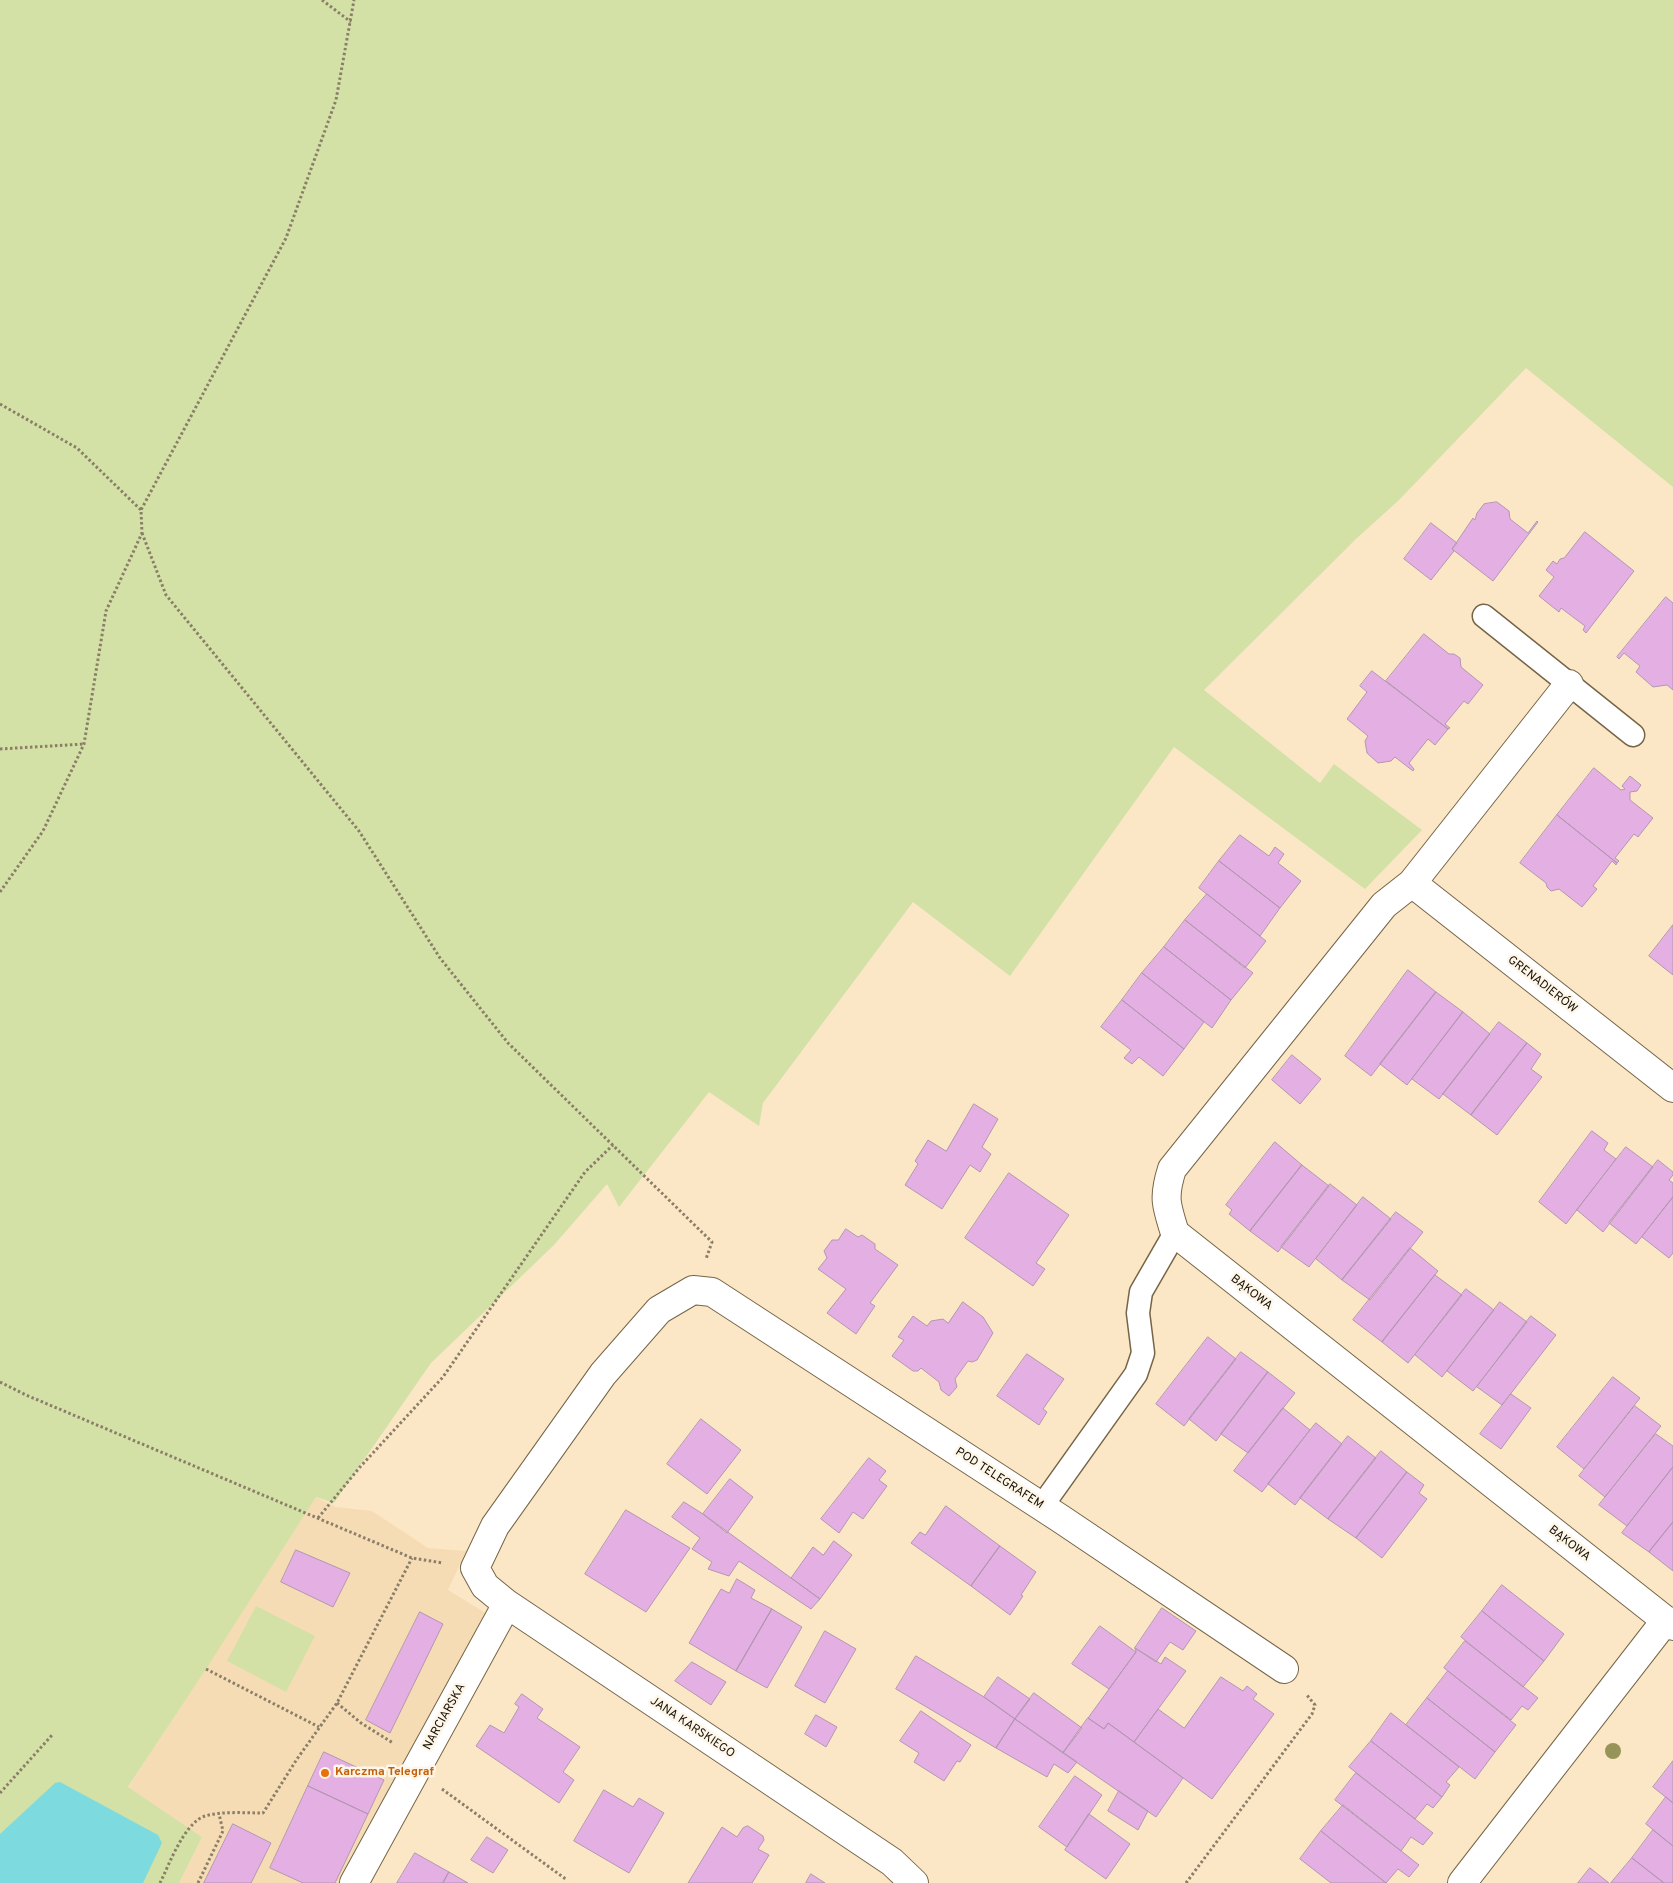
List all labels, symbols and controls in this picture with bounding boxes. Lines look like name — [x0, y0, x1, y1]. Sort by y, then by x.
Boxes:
street label: GRENADIERÓW — [1504, 953, 1580, 1017]
street label: BĄKOWA — [1227, 1272, 1275, 1314]
street label: POD TELEGRAFEM — [952, 1445, 1046, 1513]
street label: BĄKOWA — [1545, 1523, 1593, 1565]
street label: NARCIARSKA — [421, 1681, 469, 1753]
street label: JANA KARSKIEGO — [647, 1694, 737, 1762]
place label: Karczma Telegraf — [335, 1766, 434, 1780]
marker: Karczma Telegraf — [319, 1767, 331, 1779]

